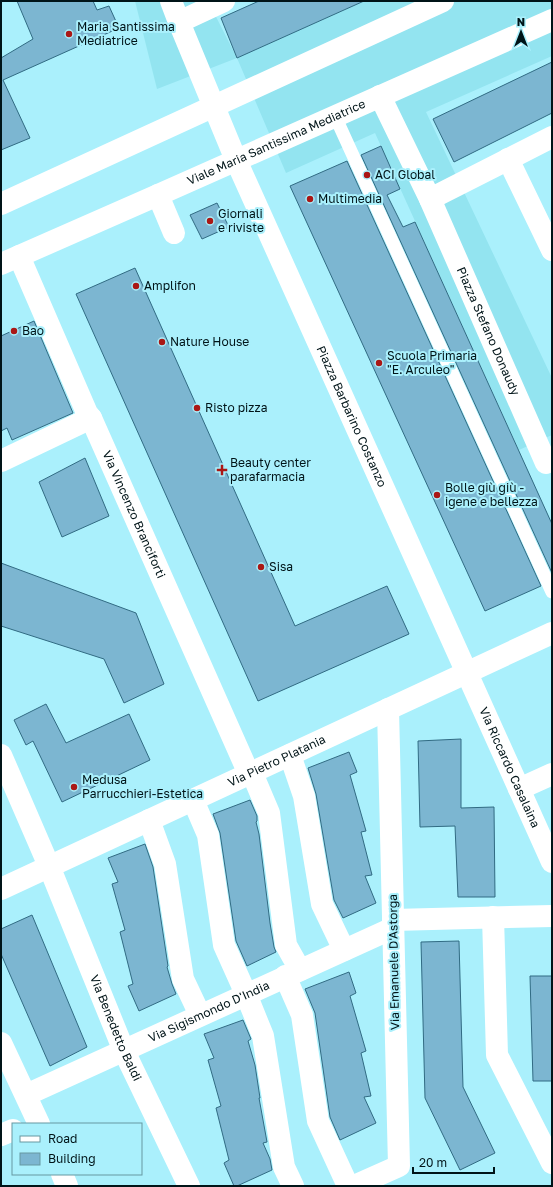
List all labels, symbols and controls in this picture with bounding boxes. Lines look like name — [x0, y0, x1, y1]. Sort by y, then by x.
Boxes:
north arrow — [501, 12, 541, 52]
text: N — [517, 15, 525, 28]
place label: Maria Santissima Mediatrice — [77, 19, 175, 48]
marker: Maria Santissima Mediatrice — [64, 29, 74, 39]
street label: Viale Maria Santissima Mediatrice — [185, 96, 368, 188]
place label: ACI Global — [375, 167, 435, 182]
marker: ACI Global — [362, 170, 372, 180]
place label: Multimedia — [318, 191, 382, 206]
marker: Multimedia — [305, 194, 315, 204]
place label: Giornali e riviste — [218, 206, 264, 235]
marker: Giornali e riviste — [205, 216, 215, 226]
street label: Piazza Stefano Donaudy — [454, 265, 523, 398]
place label: Amplifon — [144, 278, 196, 293]
marker: Amplifon — [131, 281, 141, 291]
place label: Bao — [22, 323, 44, 338]
marker: Bao — [9, 326, 19, 336]
place label: Nature House — [170, 334, 249, 349]
marker: Nature House — [157, 337, 167, 347]
street label: Piazza Barbarino Costanzo — [314, 343, 390, 489]
place label: Scuola Primaria "E. Arculeo" — [387, 348, 477, 377]
marker: Scuola Primaria "E. Arculeo" — [374, 358, 384, 368]
place label: Risto pizza — [205, 400, 267, 415]
marker: Risto pizza — [192, 403, 202, 413]
street label: Via Vincenzo Branciforti — [99, 448, 169, 580]
place label: Beauty center parafarmacia — [230, 455, 311, 484]
marker: Beauty center parafarmacia — [217, 465, 227, 475]
place label: Bolle giù giù - igene e bellezza — [445, 480, 538, 509]
marker: Bolle giù giù - igene e bellezza — [432, 490, 442, 500]
place label: Sisa — [269, 559, 293, 574]
marker: Sisa — [256, 562, 266, 572]
street label: Via Riccardo Casalaina — [476, 705, 544, 830]
street label: Via Pietro Platania — [225, 731, 328, 790]
place label: Medusa Parrucchieri-Estetica — [82, 772, 203, 801]
marker: Medusa Parrucchieri-Estetica — [69, 782, 79, 792]
street label: Via Emanuele D'Astorga — [385, 894, 402, 1030]
street label: Via Benedetto Baldi — [87, 973, 145, 1083]
street label: Via Sigismondo D'India — [146, 977, 272, 1045]
legend — [12, 1123, 142, 1175]
text: Road — [48, 1131, 77, 1146]
scale bar — [413, 1149, 494, 1175]
text: Building — [48, 1151, 96, 1166]
text: 20 m — [419, 1155, 447, 1170]

